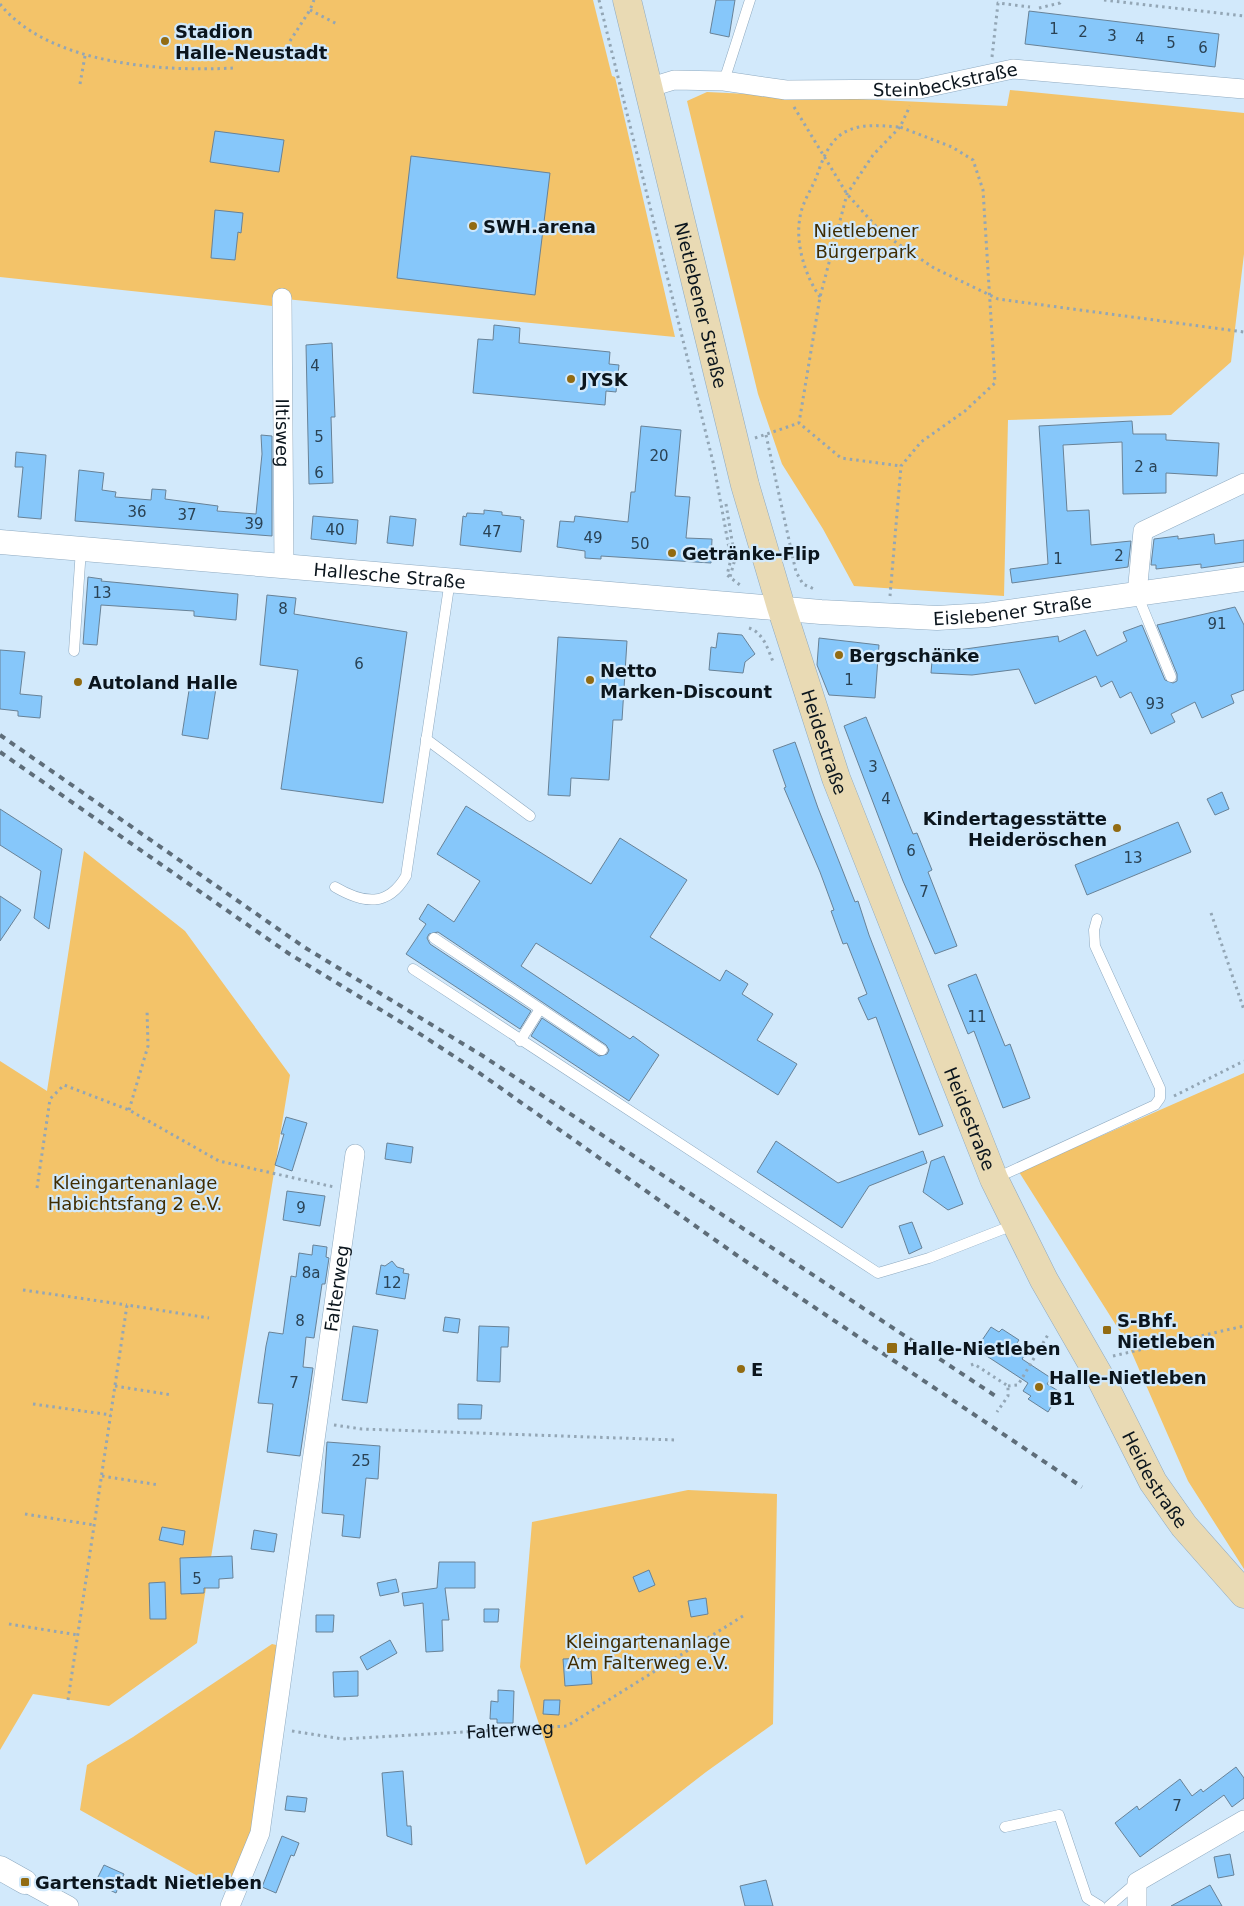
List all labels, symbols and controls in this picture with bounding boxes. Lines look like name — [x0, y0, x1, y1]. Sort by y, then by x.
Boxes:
house number: 1 — [1049, 20, 1059, 38]
place label: Stadion Halle-Neustadt — [175, 21, 328, 63]
house number: 2 — [1078, 23, 1088, 41]
house number: 3 — [1107, 27, 1117, 45]
house number: 4 — [1135, 30, 1145, 48]
house number: 5 — [1166, 34, 1176, 52]
marker: Stadion Halle-Neustadt — [159, 35, 171, 47]
house number: 6 — [1198, 39, 1208, 57]
street label: Steinbeckstraße — [873, 58, 1019, 100]
place label: SWH.arena — [483, 216, 596, 237]
marker: SWH.arena — [467, 220, 479, 232]
street label: Nietlebener Straße — [671, 220, 732, 390]
park label: Nietlebener Bürgerpark — [813, 220, 919, 262]
house number: 4 — [310, 357, 320, 375]
place label: JYSK — [579, 369, 629, 390]
marker: JYSK — [565, 373, 577, 385]
street label: Iltisweg — [272, 398, 294, 468]
house number: 5 — [314, 428, 324, 446]
house number: 20 — [649, 447, 669, 465]
house number: 2 a — [1134, 458, 1158, 476]
house number: 6 — [314, 464, 324, 482]
house number: 36 — [127, 503, 147, 521]
house number: 37 — [177, 506, 197, 524]
house number: 39 — [244, 515, 264, 533]
house number: 40 — [325, 521, 345, 539]
house number: 47 — [482, 523, 502, 541]
house number: 49 — [583, 529, 603, 547]
house number: 50 — [630, 535, 650, 553]
place label: Getränke-Flip — [682, 543, 820, 564]
marker: Getränke-Flip — [666, 547, 678, 559]
house number: 2 — [1114, 547, 1124, 565]
house number: 1 — [1053, 550, 1063, 568]
street label: Hallesche Straße — [313, 558, 466, 592]
house number: 13 — [92, 584, 112, 602]
street label: Eislebener Straße — [933, 590, 1093, 629]
house number: 8 — [278, 600, 288, 618]
house number: 91 — [1207, 615, 1227, 633]
place label: Bergschänke — [849, 645, 980, 666]
marker: Bergschänke — [833, 649, 845, 661]
house number: 6 — [354, 655, 364, 673]
place label: Netto Marken-Discount — [600, 660, 772, 702]
house number: 1 — [844, 671, 854, 689]
place label: Autoland Halle — [88, 672, 238, 693]
marker: Netto Marken-Discount — [584, 674, 596, 686]
marker: Autoland Halle — [72, 676, 84, 688]
street label: Heidestraße — [798, 687, 852, 797]
house number: 93 — [1145, 695, 1165, 713]
house number: 3 — [868, 758, 878, 776]
house number: 4 — [881, 790, 891, 808]
place label: Kindertagesstätte Heideröschen — [923, 808, 1107, 850]
marker: Kindertagesstätte Heideröschen — [1111, 822, 1123, 834]
house number: 6 — [906, 842, 916, 860]
house number: 13 — [1123, 849, 1143, 867]
house number: 7 — [919, 883, 929, 901]
house number: 11 — [967, 1008, 987, 1026]
street label: Heidestraße — [940, 1064, 1000, 1173]
park label: Kleingartenanlage Habichtsfang 2 e.V. — [48, 1172, 222, 1214]
house number: 9 — [296, 1199, 306, 1217]
street label: Falterweg — [320, 1243, 353, 1333]
house number: 8a — [302, 1264, 320, 1282]
house number: 12 — [382, 1274, 402, 1292]
place label: S-Bhf. Nietleben — [1117, 1310, 1215, 1352]
house number: 8 — [295, 1312, 305, 1330]
marker: S-Bhf. Nietleben — [1101, 1324, 1113, 1336]
place label: Halle-Nietleben — [903, 1338, 1061, 1359]
marker: Halle-Nietleben — [885, 1341, 899, 1355]
place label: E — [751, 1359, 763, 1380]
marker: E — [735, 1363, 747, 1375]
place label: Halle-Nietleben B1 — [1049, 1367, 1207, 1409]
house number: 7 — [289, 1374, 299, 1392]
marker: Halle-Nietleben B1 — [1033, 1381, 1045, 1393]
street label: Heidestraße — [1118, 1427, 1192, 1532]
house number: 25 — [351, 1452, 371, 1470]
house number: 5 — [192, 1570, 202, 1588]
park label: Kleingartenanlage Am Falterweg e.V. — [566, 1631, 730, 1673]
street label: Falterweg — [466, 1716, 554, 1742]
house number: 7 — [1172, 1797, 1182, 1815]
place label: Gartenstadt Nietleben — [35, 1872, 262, 1893]
marker: Gartenstadt Nietleben — [19, 1876, 31, 1888]

